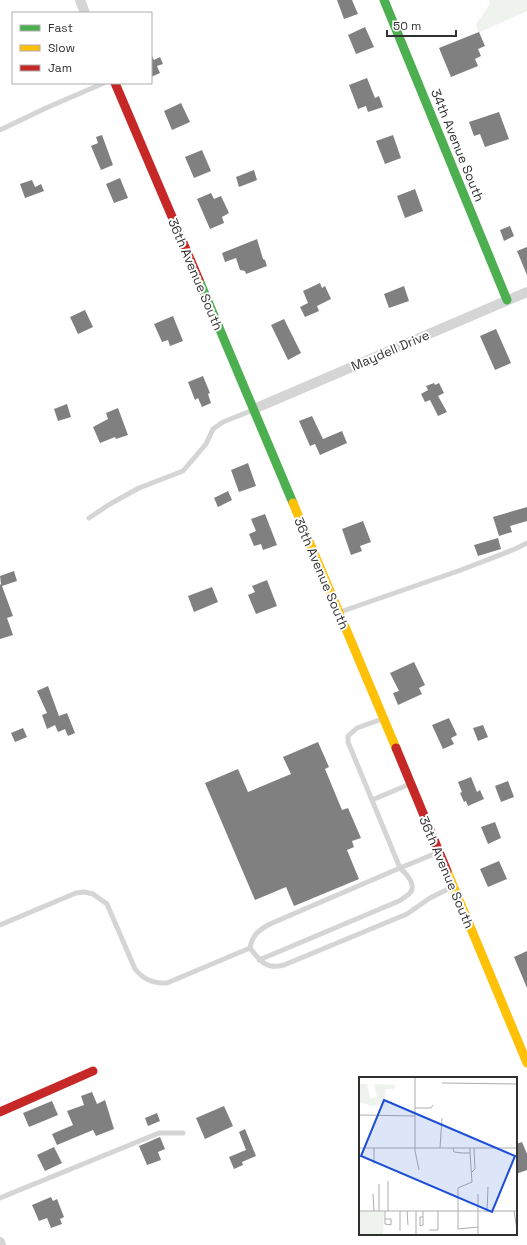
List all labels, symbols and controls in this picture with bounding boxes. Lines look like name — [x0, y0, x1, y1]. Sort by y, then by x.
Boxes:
legend — [12, 12, 152, 84]
scale bar — [387, 12, 456, 38]
text: 50 m — [393, 18, 421, 34]
text: Fast — [48, 20, 73, 36]
text: Slow — [48, 40, 75, 56]
text: Jam — [48, 60, 72, 76]
street label: 34th Avenue South — [427, 86, 488, 204]
street label: 36th Avenue South — [164, 216, 227, 333]
street label: Maydell Drive — [348, 326, 432, 375]
street label: 36th Avenue South — [290, 515, 353, 632]
street label: 36th Avenue South — [415, 814, 478, 931]
inset map — [359, 1077, 517, 1235]

